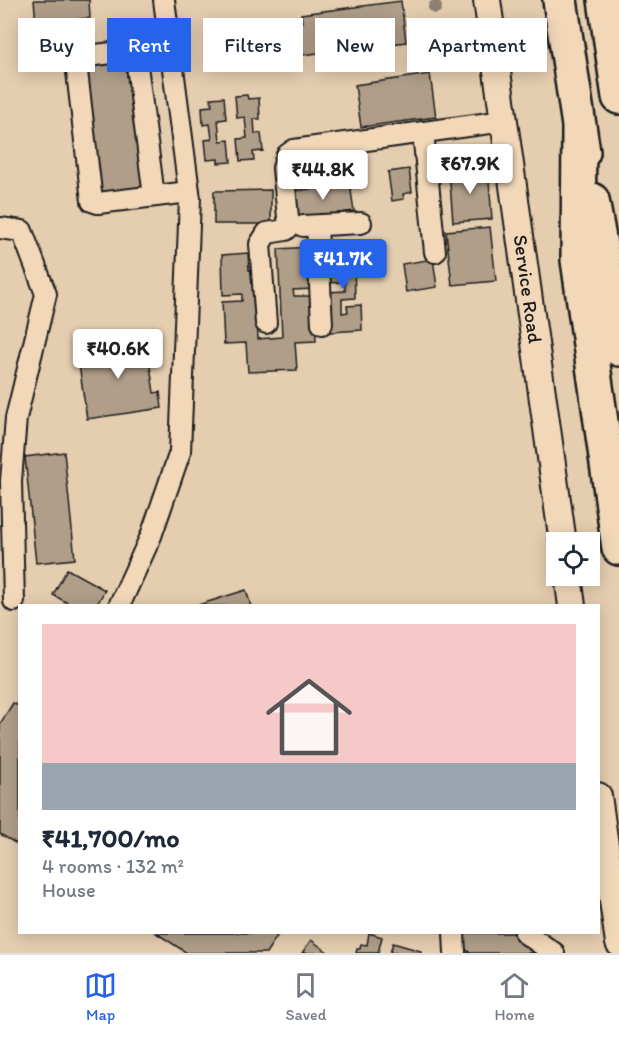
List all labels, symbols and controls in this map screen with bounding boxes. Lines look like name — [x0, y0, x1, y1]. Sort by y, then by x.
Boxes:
chip: Buy — [18, 18, 95, 72]
chip: Rent — [107, 18, 191, 72]
chip: Filters — [203, 18, 303, 72]
chip: New — [315, 18, 395, 72]
chip: Apartment — [407, 18, 547, 72]
pin: ₹67.9K — [421, 144, 519, 195]
pin: ₹44.8K — [274, 150, 372, 201]
text: ₹67.9K — [441, 151, 499, 175]
text: ₹44.8K — [292, 157, 354, 181]
street label: Service Road — [508, 233, 548, 345]
pin: ₹41.7K — [294, 239, 392, 290]
text: ₹41.7K — [314, 246, 372, 270]
pin: ₹40.6K — [69, 329, 167, 380]
text: ₹40.6K — [87, 336, 149, 360]
map controls — [546, 532, 600, 586]
button: locate — [546, 532, 600, 586]
icon: home — [255, 663, 363, 771]
text: ₹41,700/mo — [42, 822, 179, 854]
text: 4 rooms · 132 m² — [42, 854, 184, 878]
text: House — [42, 878, 96, 902]
tab: Map — [84, 969, 117, 1024]
tab: Saved — [285, 969, 326, 1024]
tab: Home — [495, 969, 535, 1024]

